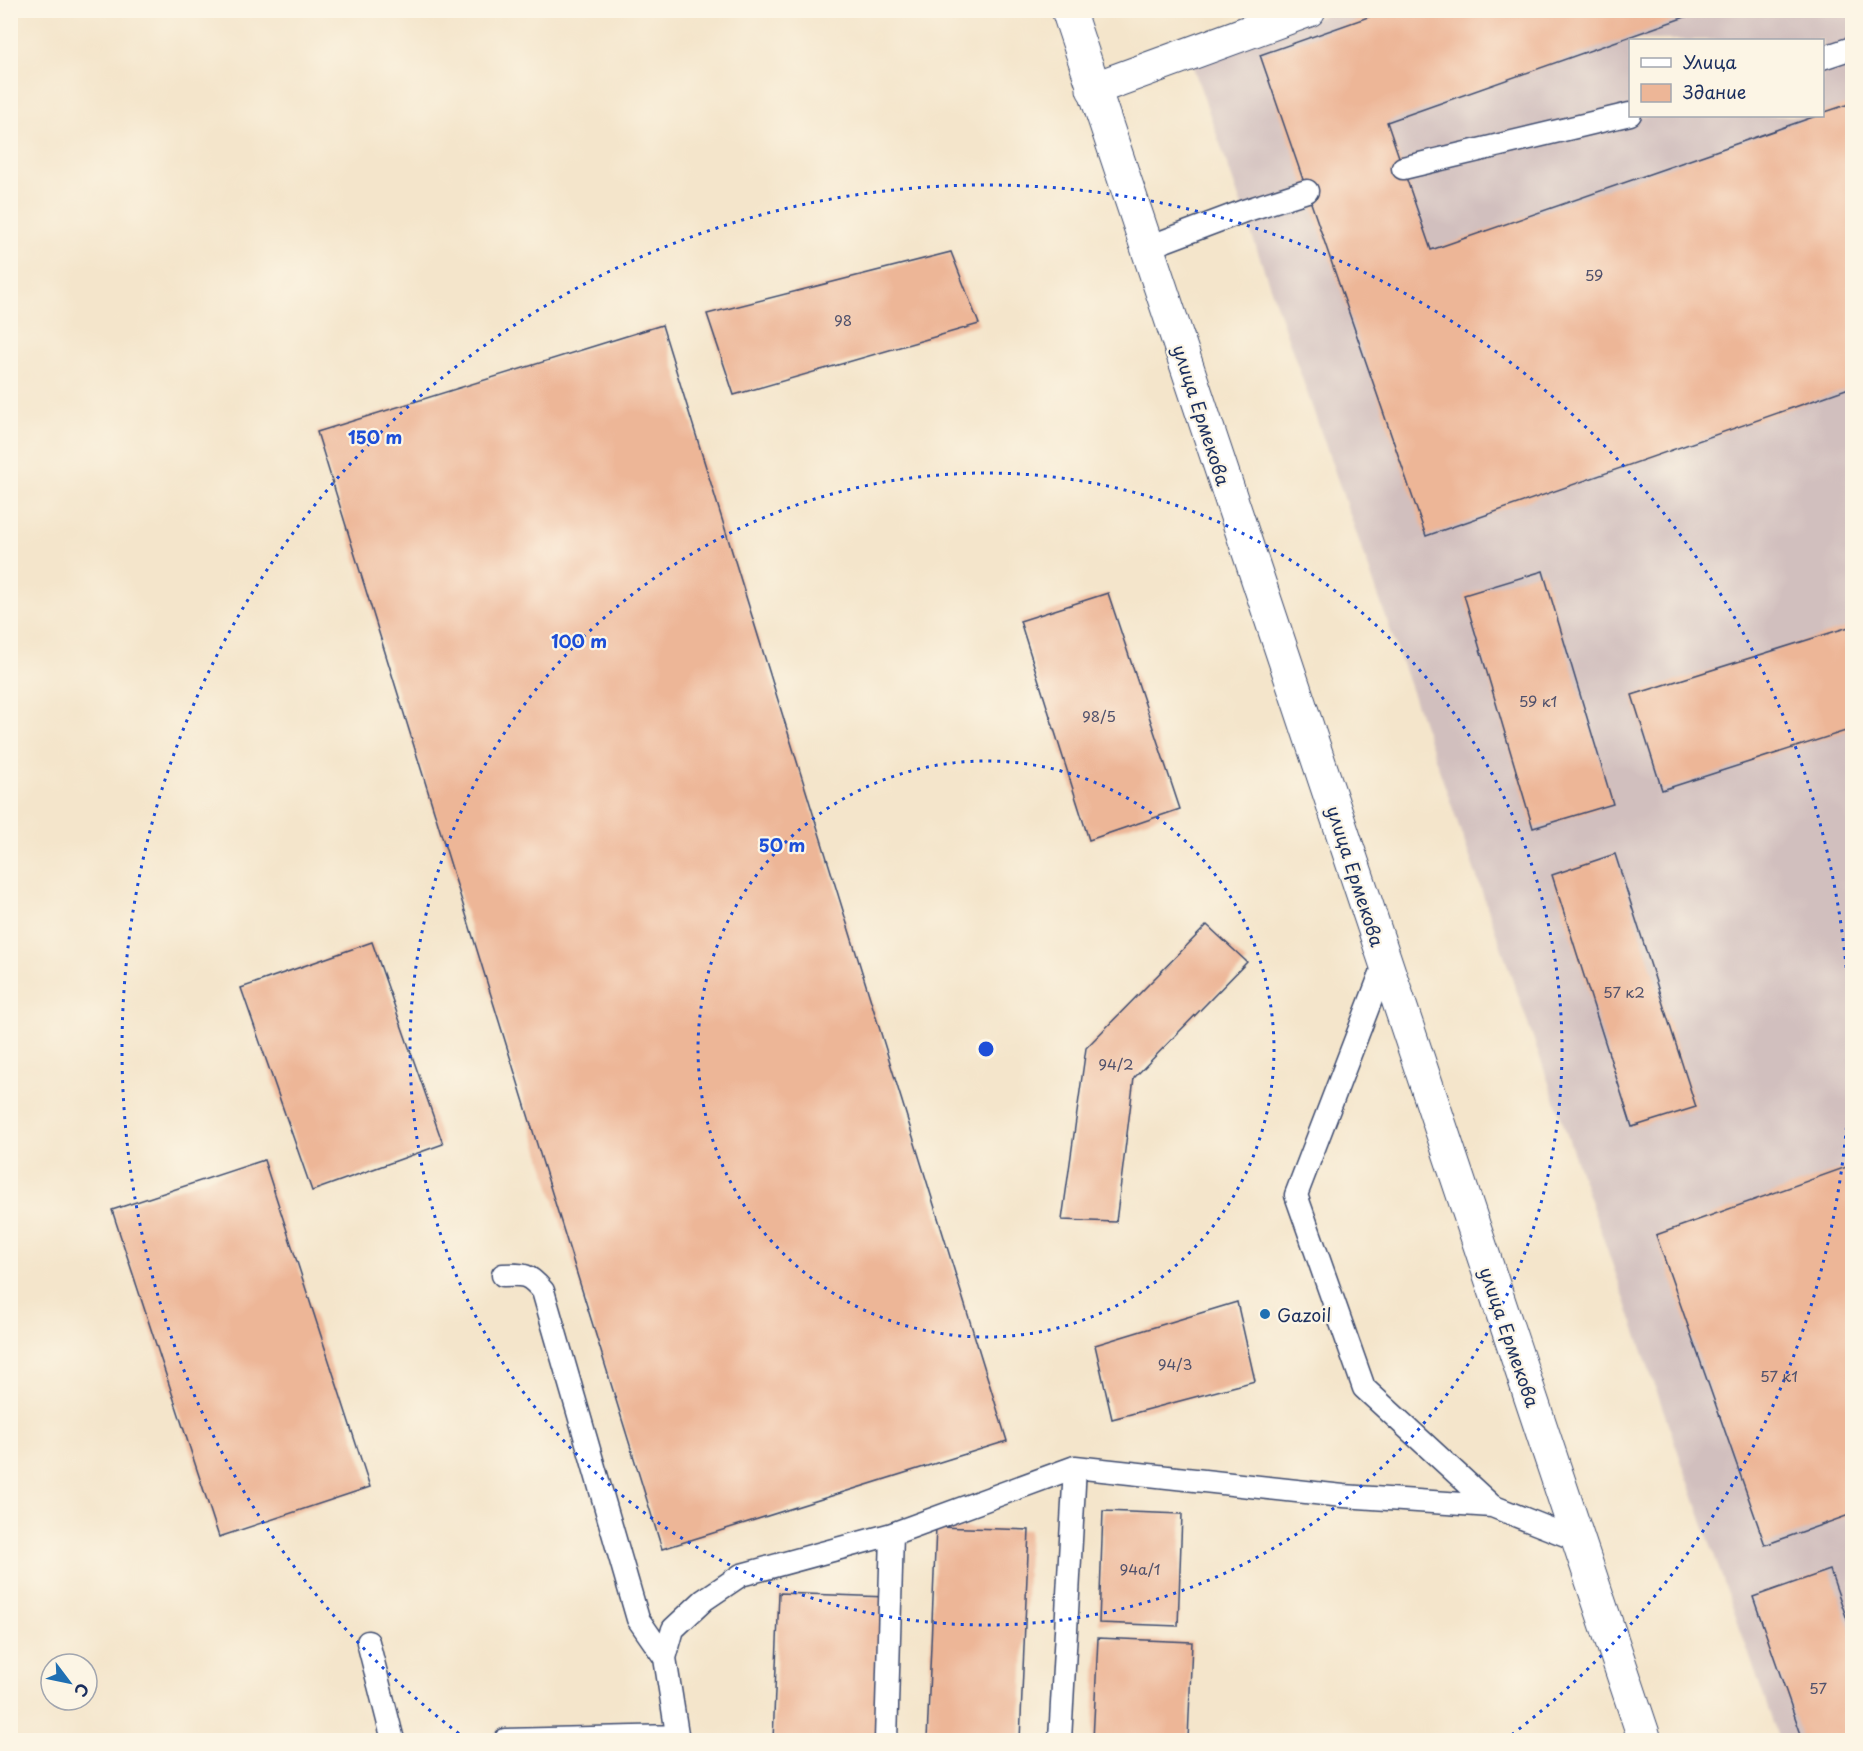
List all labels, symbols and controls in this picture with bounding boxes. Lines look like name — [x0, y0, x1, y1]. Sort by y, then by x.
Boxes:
legend — [1629, 39, 1824, 117]
text: Улица — [1683, 48, 1737, 75]
text: Здание — [1683, 78, 1746, 105]
house number: 59 — [1585, 263, 1603, 286]
house number: 98 — [834, 308, 852, 331]
street label: улица Ермекова — [1166, 341, 1238, 490]
text: 150 m — [348, 423, 402, 450]
text: 100 m — [551, 627, 607, 654]
house number: 59 к1 — [1519, 689, 1557, 712]
house number: 98/5 — [1082, 704, 1116, 727]
street label: улица Ермекова — [1320, 802, 1392, 951]
text: 50 m — [759, 831, 805, 858]
house number: 57 к2 — [1603, 980, 1645, 1003]
centre of rings — [976, 1039, 996, 1059]
house number: 94/2 — [1098, 1052, 1134, 1075]
street label: улица Ермекова — [1473, 1263, 1547, 1412]
place label: Gazoil — [1277, 1301, 1331, 1328]
marker: Gazoil — [1258, 1307, 1272, 1321]
house number: 94/3 — [1158, 1352, 1192, 1375]
house number: 57 к1 — [1760, 1364, 1798, 1387]
house number: 94а/1 — [1119, 1557, 1161, 1580]
north arrow — [39, 1652, 99, 1712]
house number: 57 — [1809, 1676, 1827, 1699]
text: С — [69, 1679, 96, 1702]

